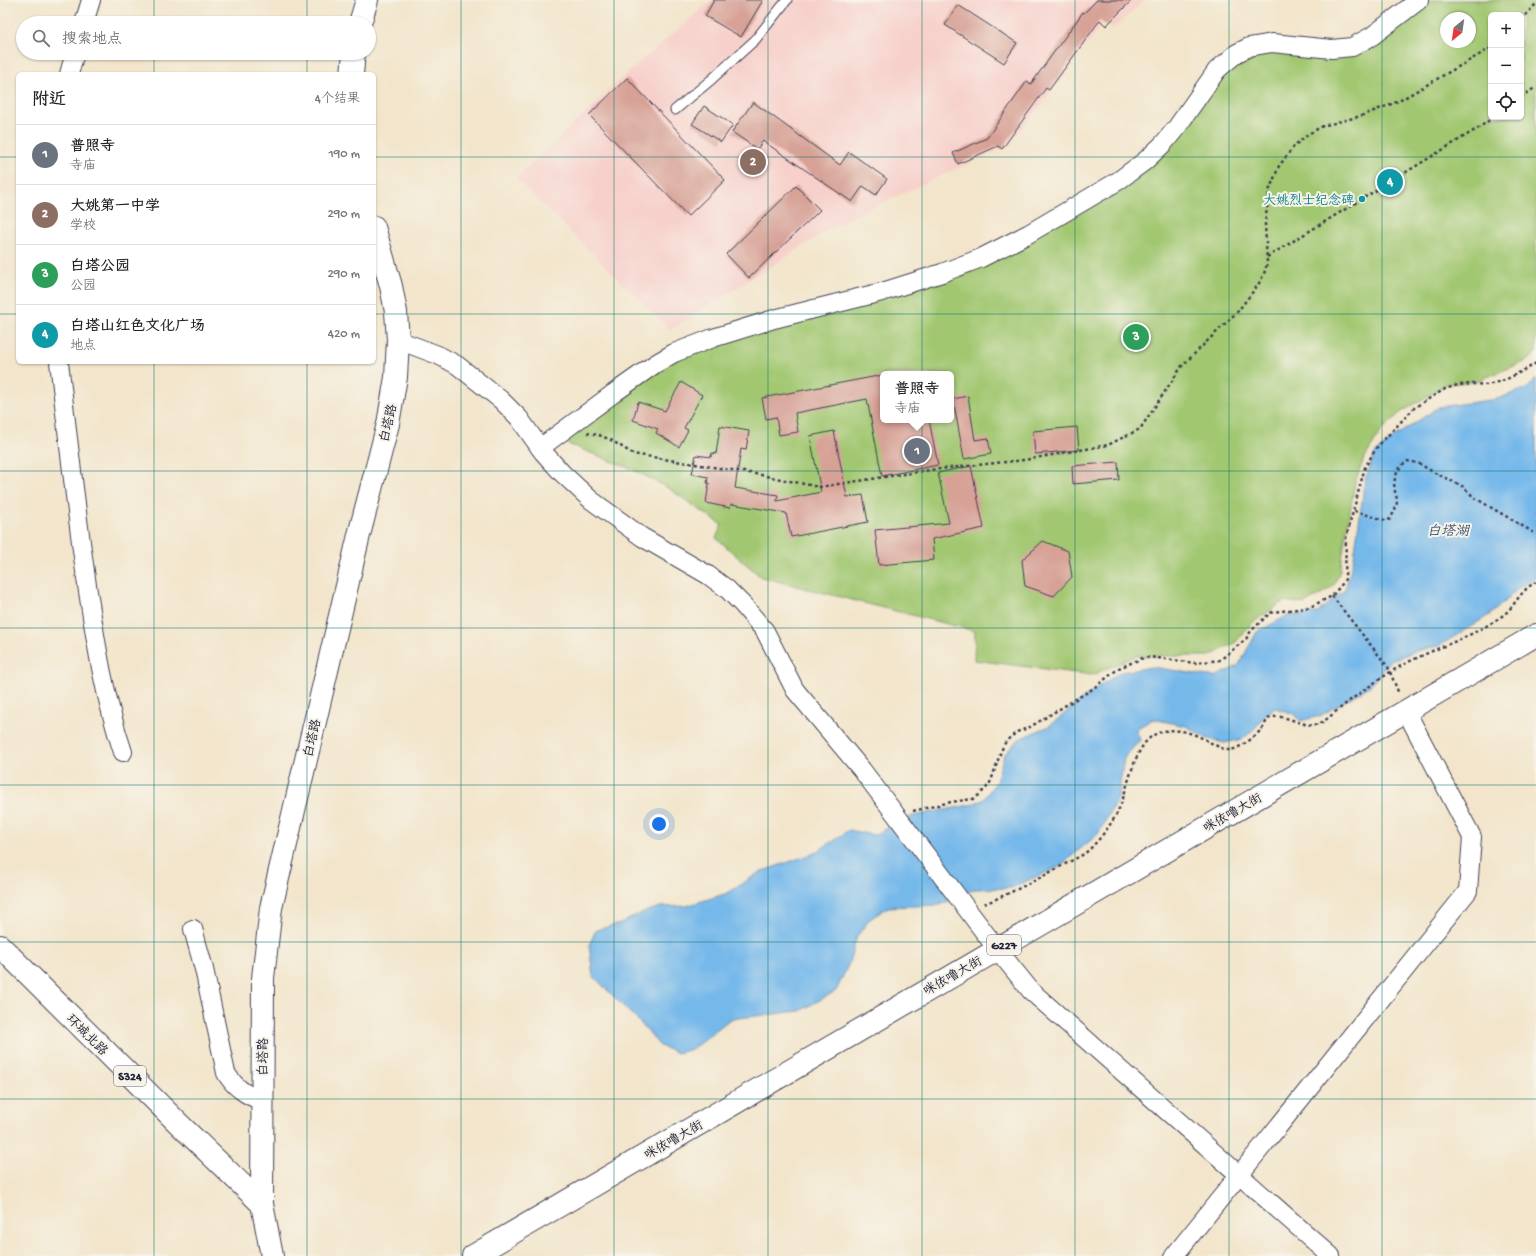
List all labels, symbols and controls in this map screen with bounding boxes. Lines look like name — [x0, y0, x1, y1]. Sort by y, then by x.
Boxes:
north arrow — [1440, 12, 1476, 48]
map controls — [1488, 12, 1524, 120]
button: + — [1488, 12, 1524, 48]
search box — [16, 16, 376, 60]
icon: search — [30, 27, 52, 49]
text: 搜索地点 — [62, 31, 122, 49]
button: − — [1488, 48, 1524, 84]
button: locate — [1488, 84, 1524, 120]
text: 附近 — [32, 91, 66, 111]
text: 4个结果 — [315, 92, 360, 107]
text: 普照寺 — [70, 138, 115, 156]
text: 1 — [42, 147, 48, 162]
text: 190 m — [329, 147, 360, 162]
pin: 2 — [740, 147, 766, 177]
text: 寺庙 — [70, 159, 96, 174]
pin: 4 — [1377, 167, 1403, 197]
place label: 大姚烈士纪念碑 — [1263, 193, 1354, 209]
marker: 大姚烈士纪念碑 — [1357, 194, 1367, 204]
text: 大姚第一中学 — [70, 198, 160, 216]
text: 2 — [42, 207, 48, 222]
text: 290 m — [327, 207, 360, 222]
text: 学校 — [70, 219, 96, 234]
text: 白塔公园 — [70, 258, 130, 276]
text: 3 — [42, 267, 48, 282]
text: 290 m — [327, 267, 360, 282]
text: 公园 — [70, 279, 96, 294]
text: 白塔山红色文化广场 — [70, 318, 205, 336]
pin: 3 — [1123, 322, 1149, 352]
text: 4 — [42, 327, 48, 342]
text: 420 m — [328, 327, 360, 342]
text: 地点 — [70, 339, 96, 354]
popup — [880, 371, 954, 423]
text: 普照寺 — [894, 381, 940, 399]
street label: 白塔路 — [376, 402, 401, 444]
text: 寺庙 — [894, 402, 921, 417]
pin: 1 — [904, 436, 930, 466]
water label: 白塔湖 — [1427, 523, 1471, 541]
street label: 白塔路 — [300, 717, 325, 759]
street label: 咪依噜大街 — [1201, 791, 1265, 837]
your location — [649, 814, 669, 834]
road number: G227 — [987, 935, 1021, 955]
street label: 咪依噜大街 — [921, 954, 985, 1000]
street label: 环城北路 — [63, 1011, 111, 1059]
street label: 白塔路 — [255, 1037, 272, 1077]
road number: S324 — [114, 1066, 146, 1086]
street label: 咪依噜大街 — [642, 1118, 706, 1164]

